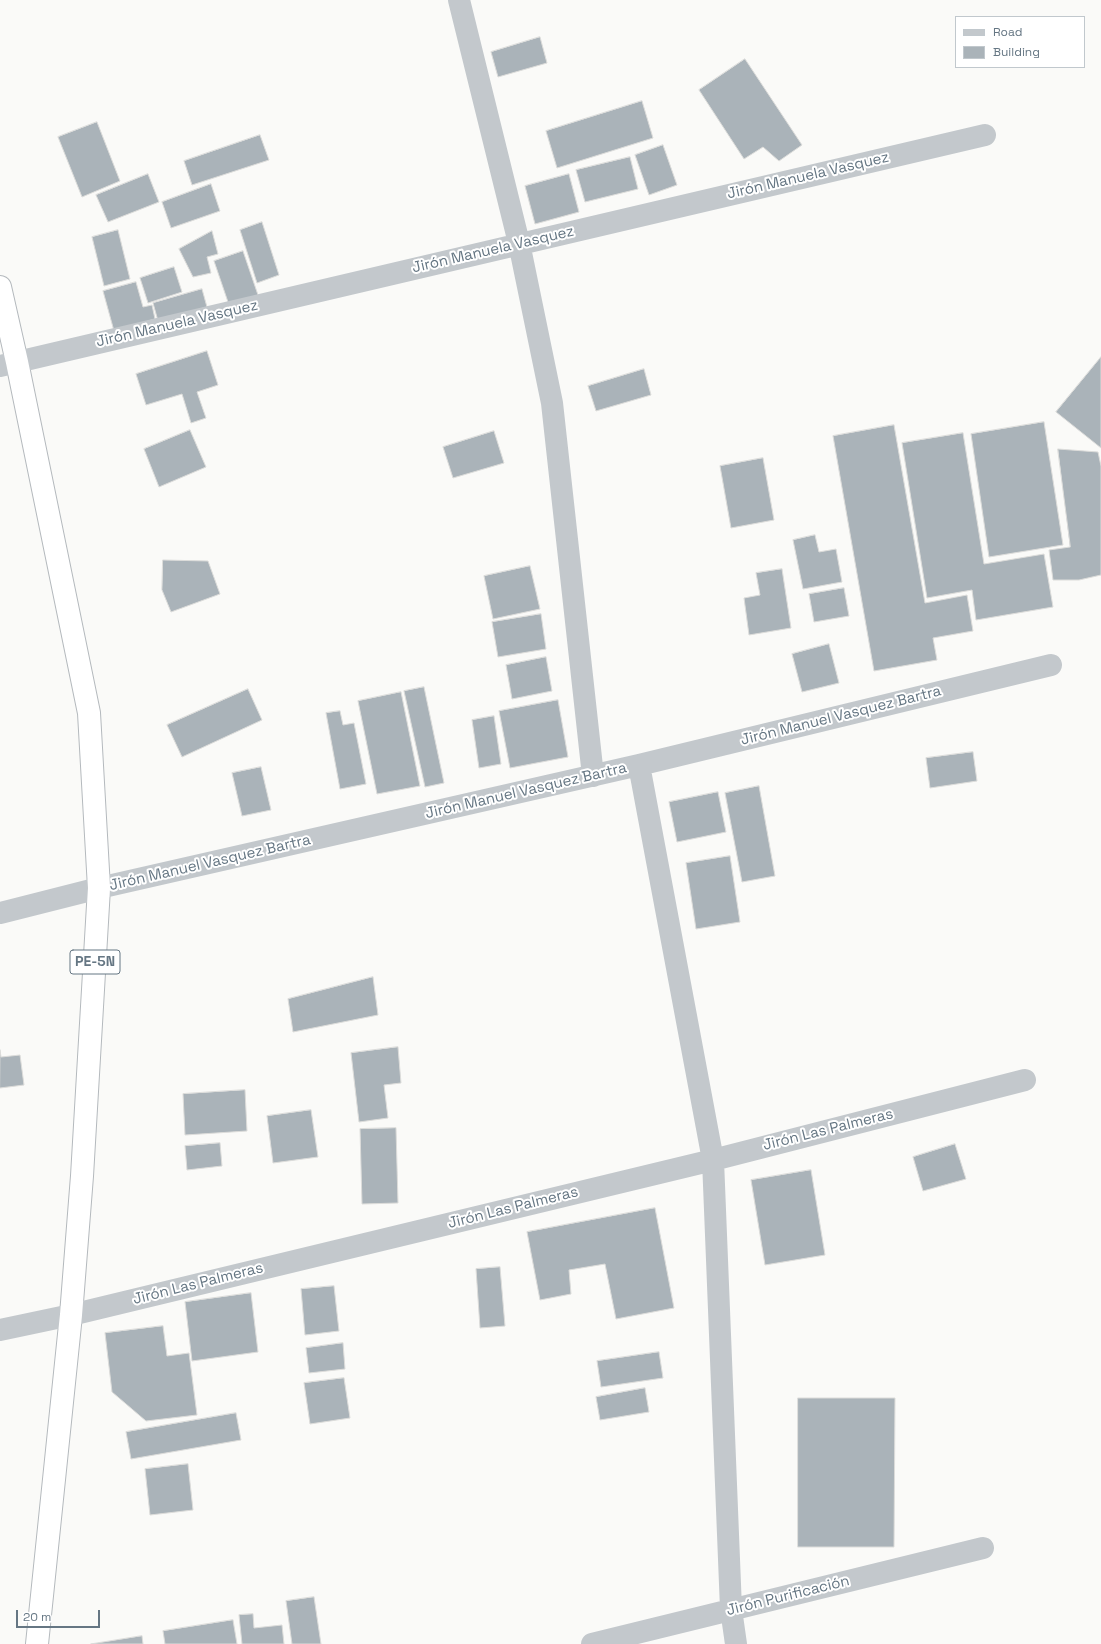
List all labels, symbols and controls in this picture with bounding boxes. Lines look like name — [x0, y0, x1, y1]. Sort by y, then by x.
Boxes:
legend — [955, 16, 1085, 68]
text: Road — [993, 24, 1022, 40]
text: Building — [993, 44, 1040, 60]
street label: Jirón Manuela Vasquez — [725, 149, 891, 203]
street label: Jirón Manuela Vasquez — [410, 223, 576, 277]
street label: Jirón Manuela Vasquez — [94, 297, 260, 351]
street label: Jirón Manuel Vasquez Bartra — [739, 682, 943, 750]
street label: Jirón Manuel Vasquez Bartra — [424, 759, 628, 823]
street label: Jirón Manuel Vasquez Bartra — [108, 831, 312, 895]
road number: PE-5N — [70, 950, 120, 974]
street label: Jirón Las Palmeras — [761, 1105, 895, 1155]
street label: Jirón Las Palmeras — [446, 1183, 580, 1233]
street label: Jirón Las Palmeras — [131, 1259, 265, 1309]
street label: Jirón Purificación — [725, 1572, 851, 1620]
scale bar — [18, 1602, 102, 1628]
text: 20 m — [23, 1609, 51, 1625]

